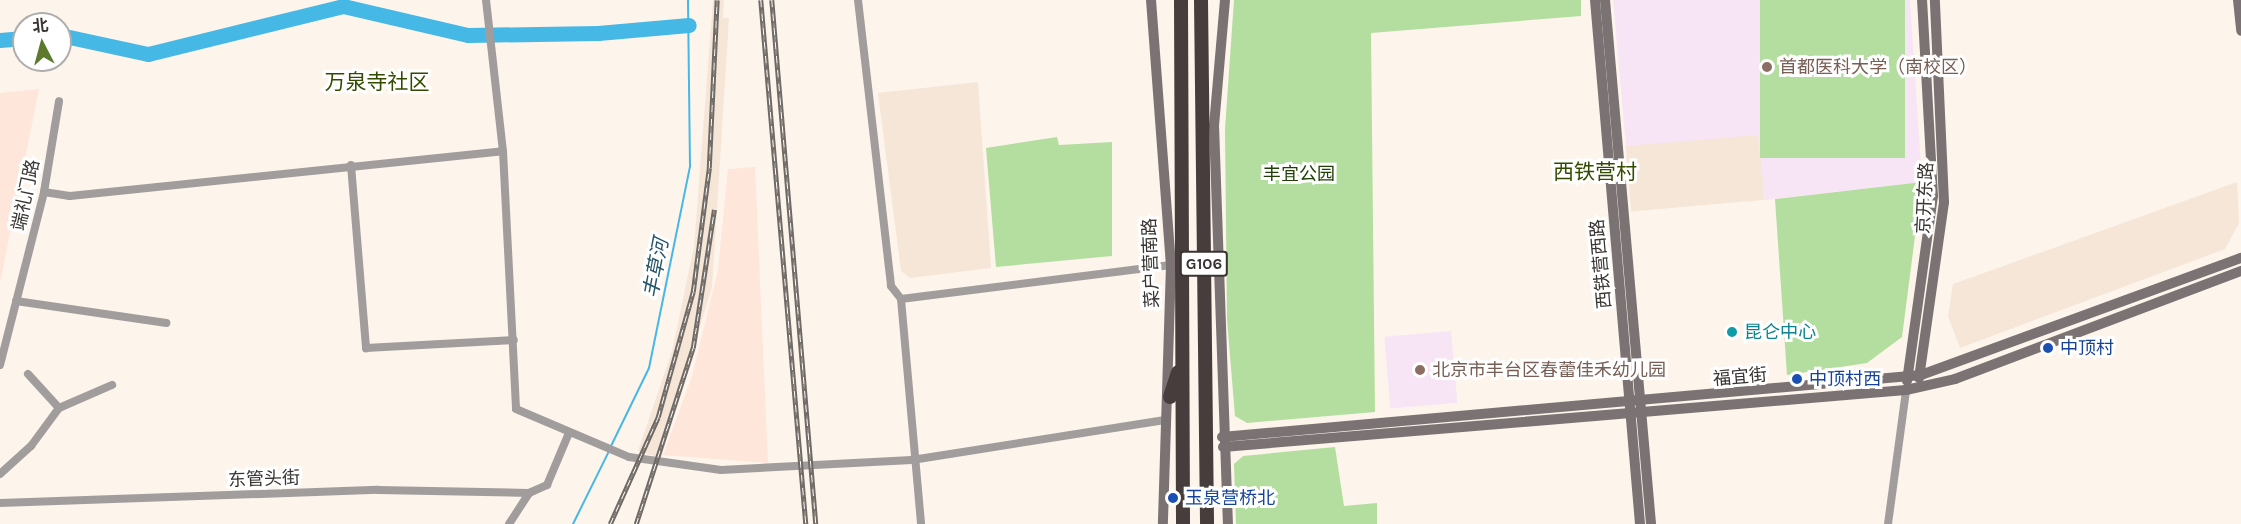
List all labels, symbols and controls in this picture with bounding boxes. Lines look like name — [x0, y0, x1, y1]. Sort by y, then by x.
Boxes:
north arrow — [12, 12, 72, 72]
text: 北 — [31, 15, 49, 36]
place label: 首都医科大学（南校区） — [1779, 56, 1977, 78]
marker: 首都医科大学（南校区） — [1760, 60, 1774, 74]
district label: 万泉寺社区 — [325, 69, 429, 95]
street label: 端礼门路 — [8, 158, 44, 232]
district label: 西铁营村 — [1553, 159, 1637, 185]
street label: 京开东路 — [1912, 161, 1938, 235]
park label: 丰宜公园 — [1263, 163, 1335, 185]
street label: 菜户营南路 — [1139, 218, 1163, 308]
street label: 西铁营西路 — [1586, 218, 1616, 310]
water label: 丰草河 — [638, 236, 674, 300]
road number: G106 — [1178, 251, 1230, 277]
place label: 昆仑中心 — [1744, 321, 1816, 343]
marker: 昆仑中心 — [1725, 325, 1739, 339]
place label: 中顶村 — [2060, 337, 2114, 359]
marker: 中顶村 — [2041, 341, 2055, 355]
place label: 北京市丰台区春蕾佳禾幼儿园 — [1432, 359, 1666, 381]
marker: 北京市丰台区春蕾佳禾幼儿园 — [1413, 363, 1427, 377]
street label: 福宜街 — [1712, 364, 1768, 390]
place label: 中顶村西 — [1809, 368, 1881, 390]
marker: 中顶村西 — [1790, 372, 1804, 386]
street label: 东管头街 — [228, 467, 300, 491]
place label: 玉泉营桥北 — [1185, 487, 1275, 509]
marker: 玉泉营桥北 — [1166, 491, 1180, 505]

